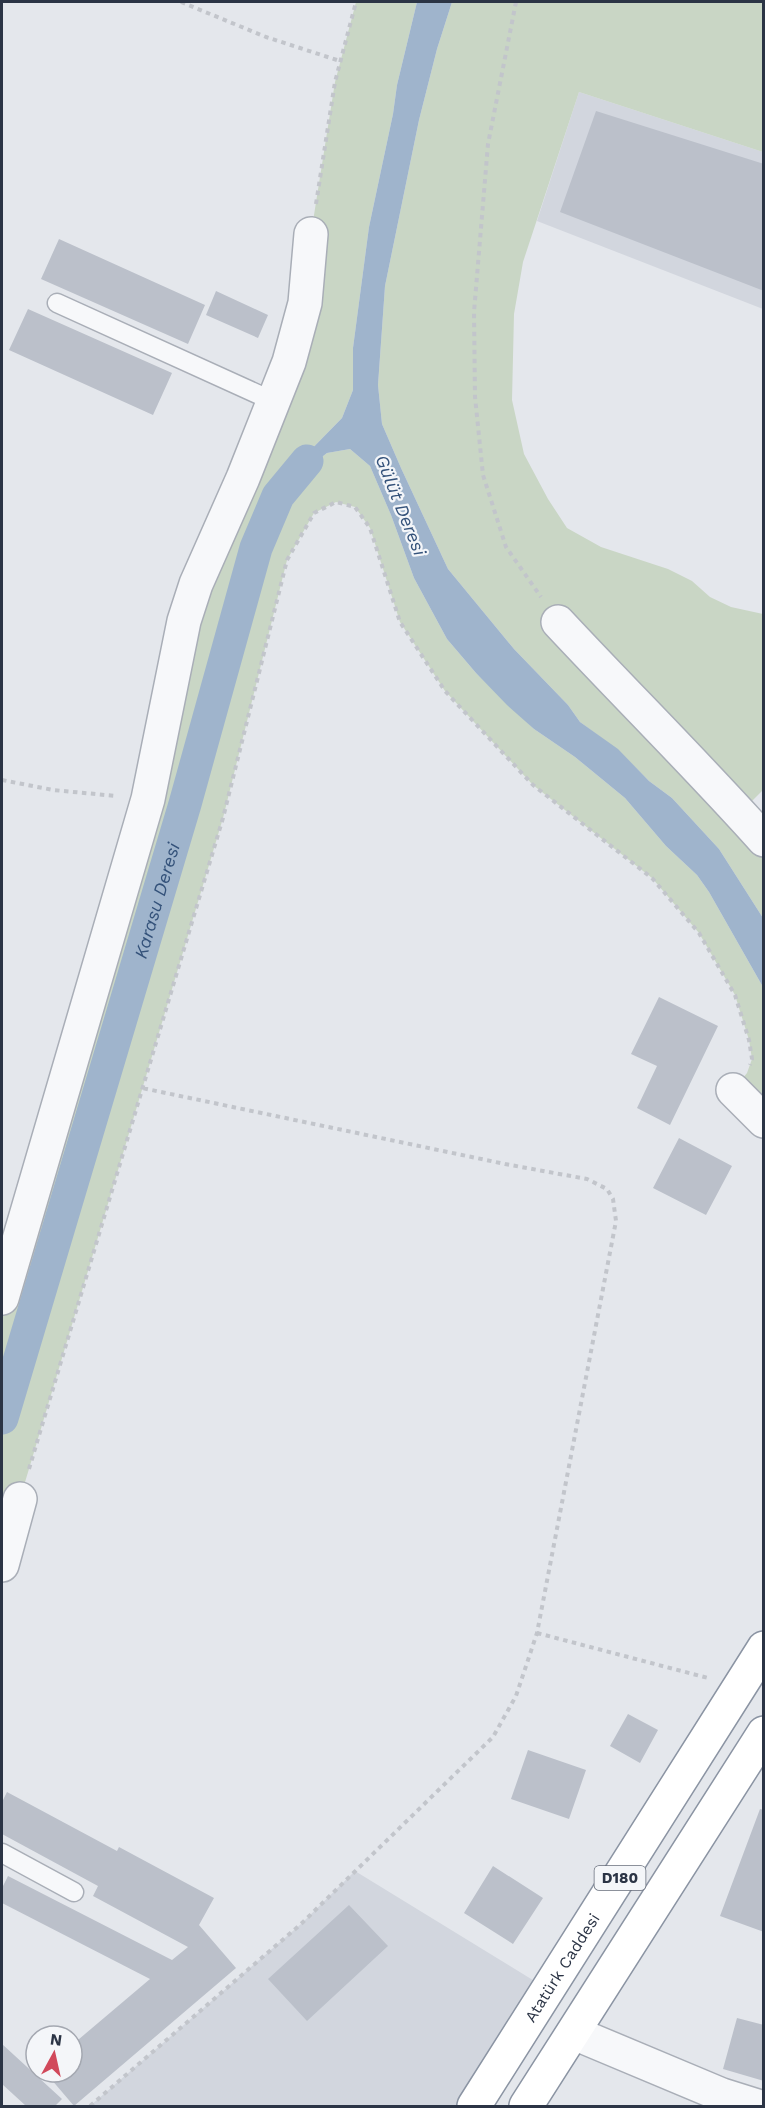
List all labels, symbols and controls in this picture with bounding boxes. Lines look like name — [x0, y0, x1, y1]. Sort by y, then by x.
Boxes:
water label: Gülüt Deresi — [371, 452, 431, 560]
water label: Karasu Deresi — [129, 839, 184, 961]
road number: D180 — [594, 1866, 646, 1890]
street label: Atatürk Caddesi — [520, 1910, 603, 2025]
north arrow — [24, 2024, 84, 2084]
text: N — [49, 2029, 63, 2050]

